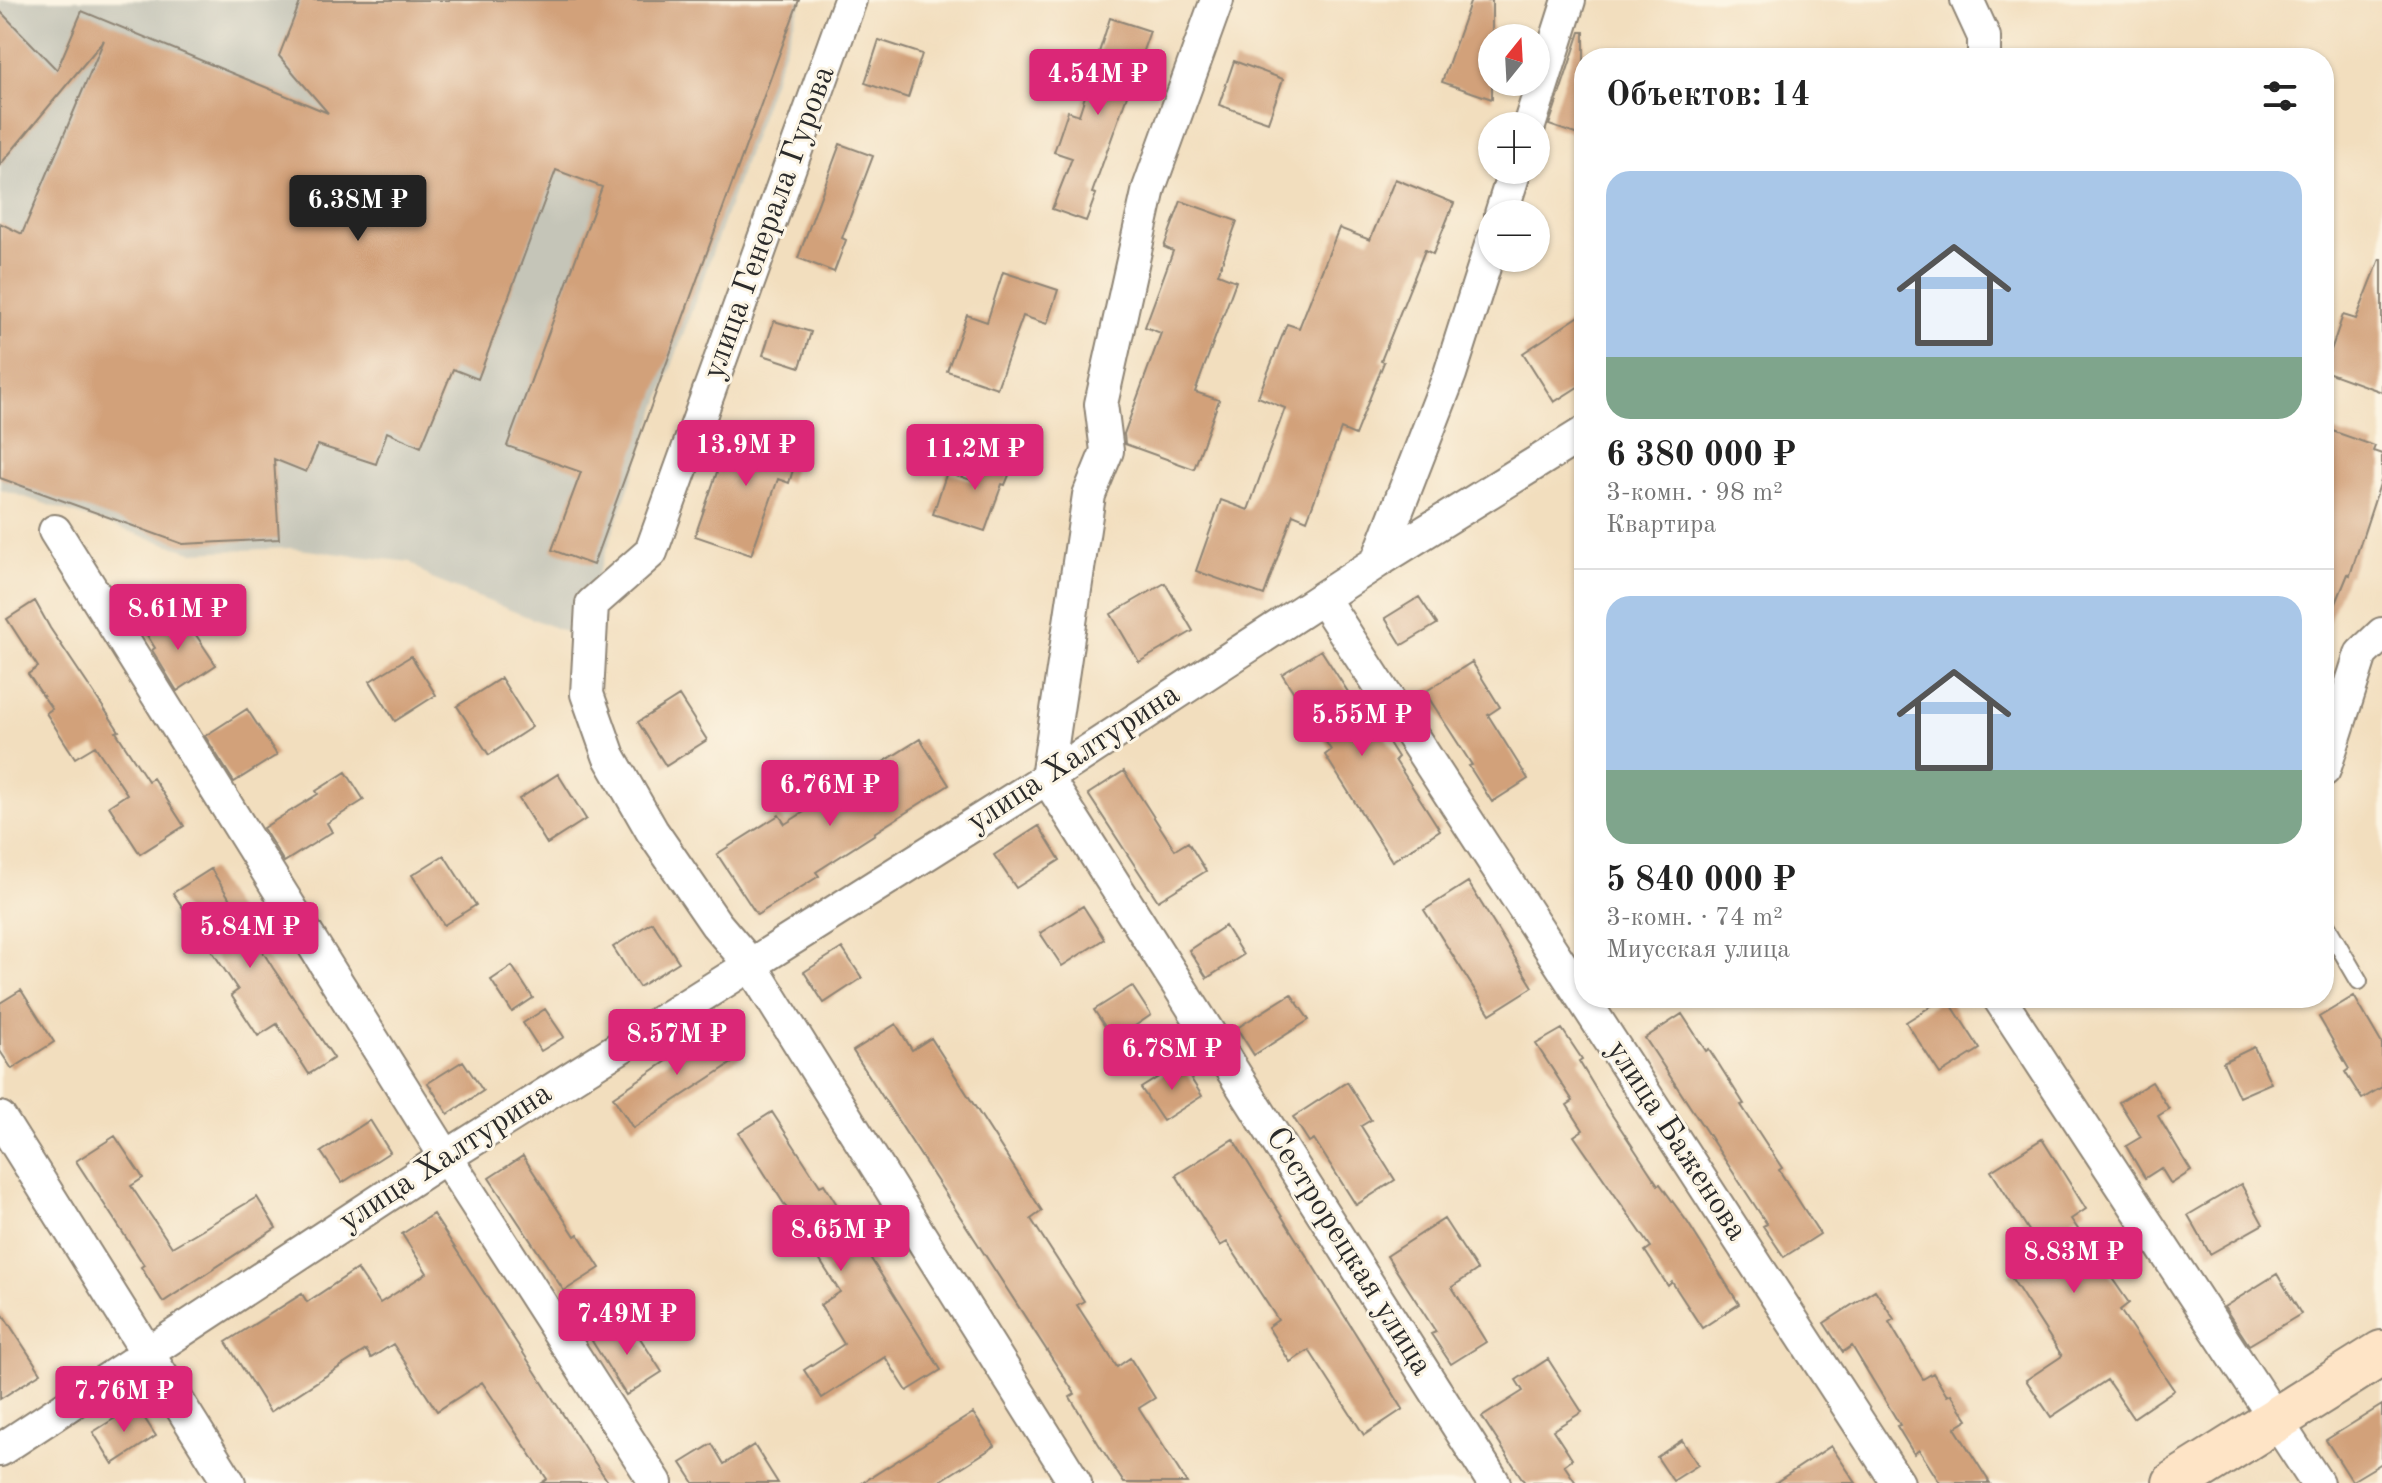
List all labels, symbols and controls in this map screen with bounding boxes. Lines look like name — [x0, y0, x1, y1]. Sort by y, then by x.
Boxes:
north arrow — [1478, 24, 1550, 96]
map controls — [1478, 24, 1550, 272]
pin: 4.54M ₽ — [1024, 49, 1172, 117]
street label: улица Генерала Гурова — [698, 62, 842, 384]
text: 4.54M ₽ — [1047, 62, 1149, 88]
icon: filters — [2258, 74, 2302, 118]
text: Объектов: 14 — [1606, 79, 1810, 113]
button: + — [1478, 112, 1550, 184]
pin: 6.38M ₽ — [284, 175, 432, 243]
text: 6.38M ₽ — [307, 188, 409, 214]
button: − — [1478, 200, 1550, 272]
icon: home — [1882, 223, 2026, 367]
pin: 13.9M ₽ — [672, 420, 820, 488]
pin: 11.2M ₽ — [901, 424, 1049, 492]
text: 13.9M ₽ — [695, 433, 797, 459]
text: 11.2M ₽ — [924, 437, 1026, 463]
text: 6 380 000 ₽ — [1606, 439, 1796, 473]
text: 3-комн. · 98 m² — [1606, 480, 1783, 506]
text: Квартира — [1606, 512, 1716, 538]
pin: 8.61M ₽ — [104, 584, 252, 652]
text: 8.61M ₽ — [127, 597, 229, 623]
icon: home — [1882, 648, 2026, 792]
street label: улица Халтурина — [962, 678, 1186, 839]
pin: 5.55M ₽ — [1288, 690, 1436, 758]
text: 5.55M ₽ — [1311, 703, 1413, 729]
pin: 6.76M ₽ — [756, 760, 904, 828]
text: 6.76M ₽ — [779, 773, 881, 799]
text: 5 840 000 ₽ — [1606, 864, 1796, 898]
pin: 5.84M ₽ — [176, 902, 324, 970]
text: 3-комн. · 74 m² — [1606, 905, 1783, 931]
text: 5.84M ₽ — [199, 915, 301, 941]
text: Миусская улица — [1606, 937, 1790, 963]
pin: 8.57M ₽ — [603, 1009, 751, 1077]
text: 8.57M ₽ — [626, 1022, 728, 1048]
pin: 6.78M ₽ — [1098, 1024, 1246, 1092]
street label: улица Баженова — [1600, 1035, 1753, 1247]
text: 6.78M ₽ — [1121, 1037, 1223, 1063]
street label: улица Халтурина — [334, 1077, 558, 1238]
street label: Сестрорецкая улица — [1259, 1122, 1437, 1382]
pin: 8.65M ₽ — [767, 1205, 915, 1273]
text: 8.65M ₽ — [790, 1218, 892, 1244]
pin: 8.83M ₽ — [2000, 1227, 2148, 1295]
text: 8.83M ₽ — [2023, 1240, 2125, 1266]
pin: 7.49M ₽ — [553, 1289, 701, 1357]
text: 7.49M ₽ — [576, 1302, 678, 1328]
pin: 7.76M ₽ — [50, 1366, 198, 1434]
text: 7.76M ₽ — [73, 1379, 175, 1405]

